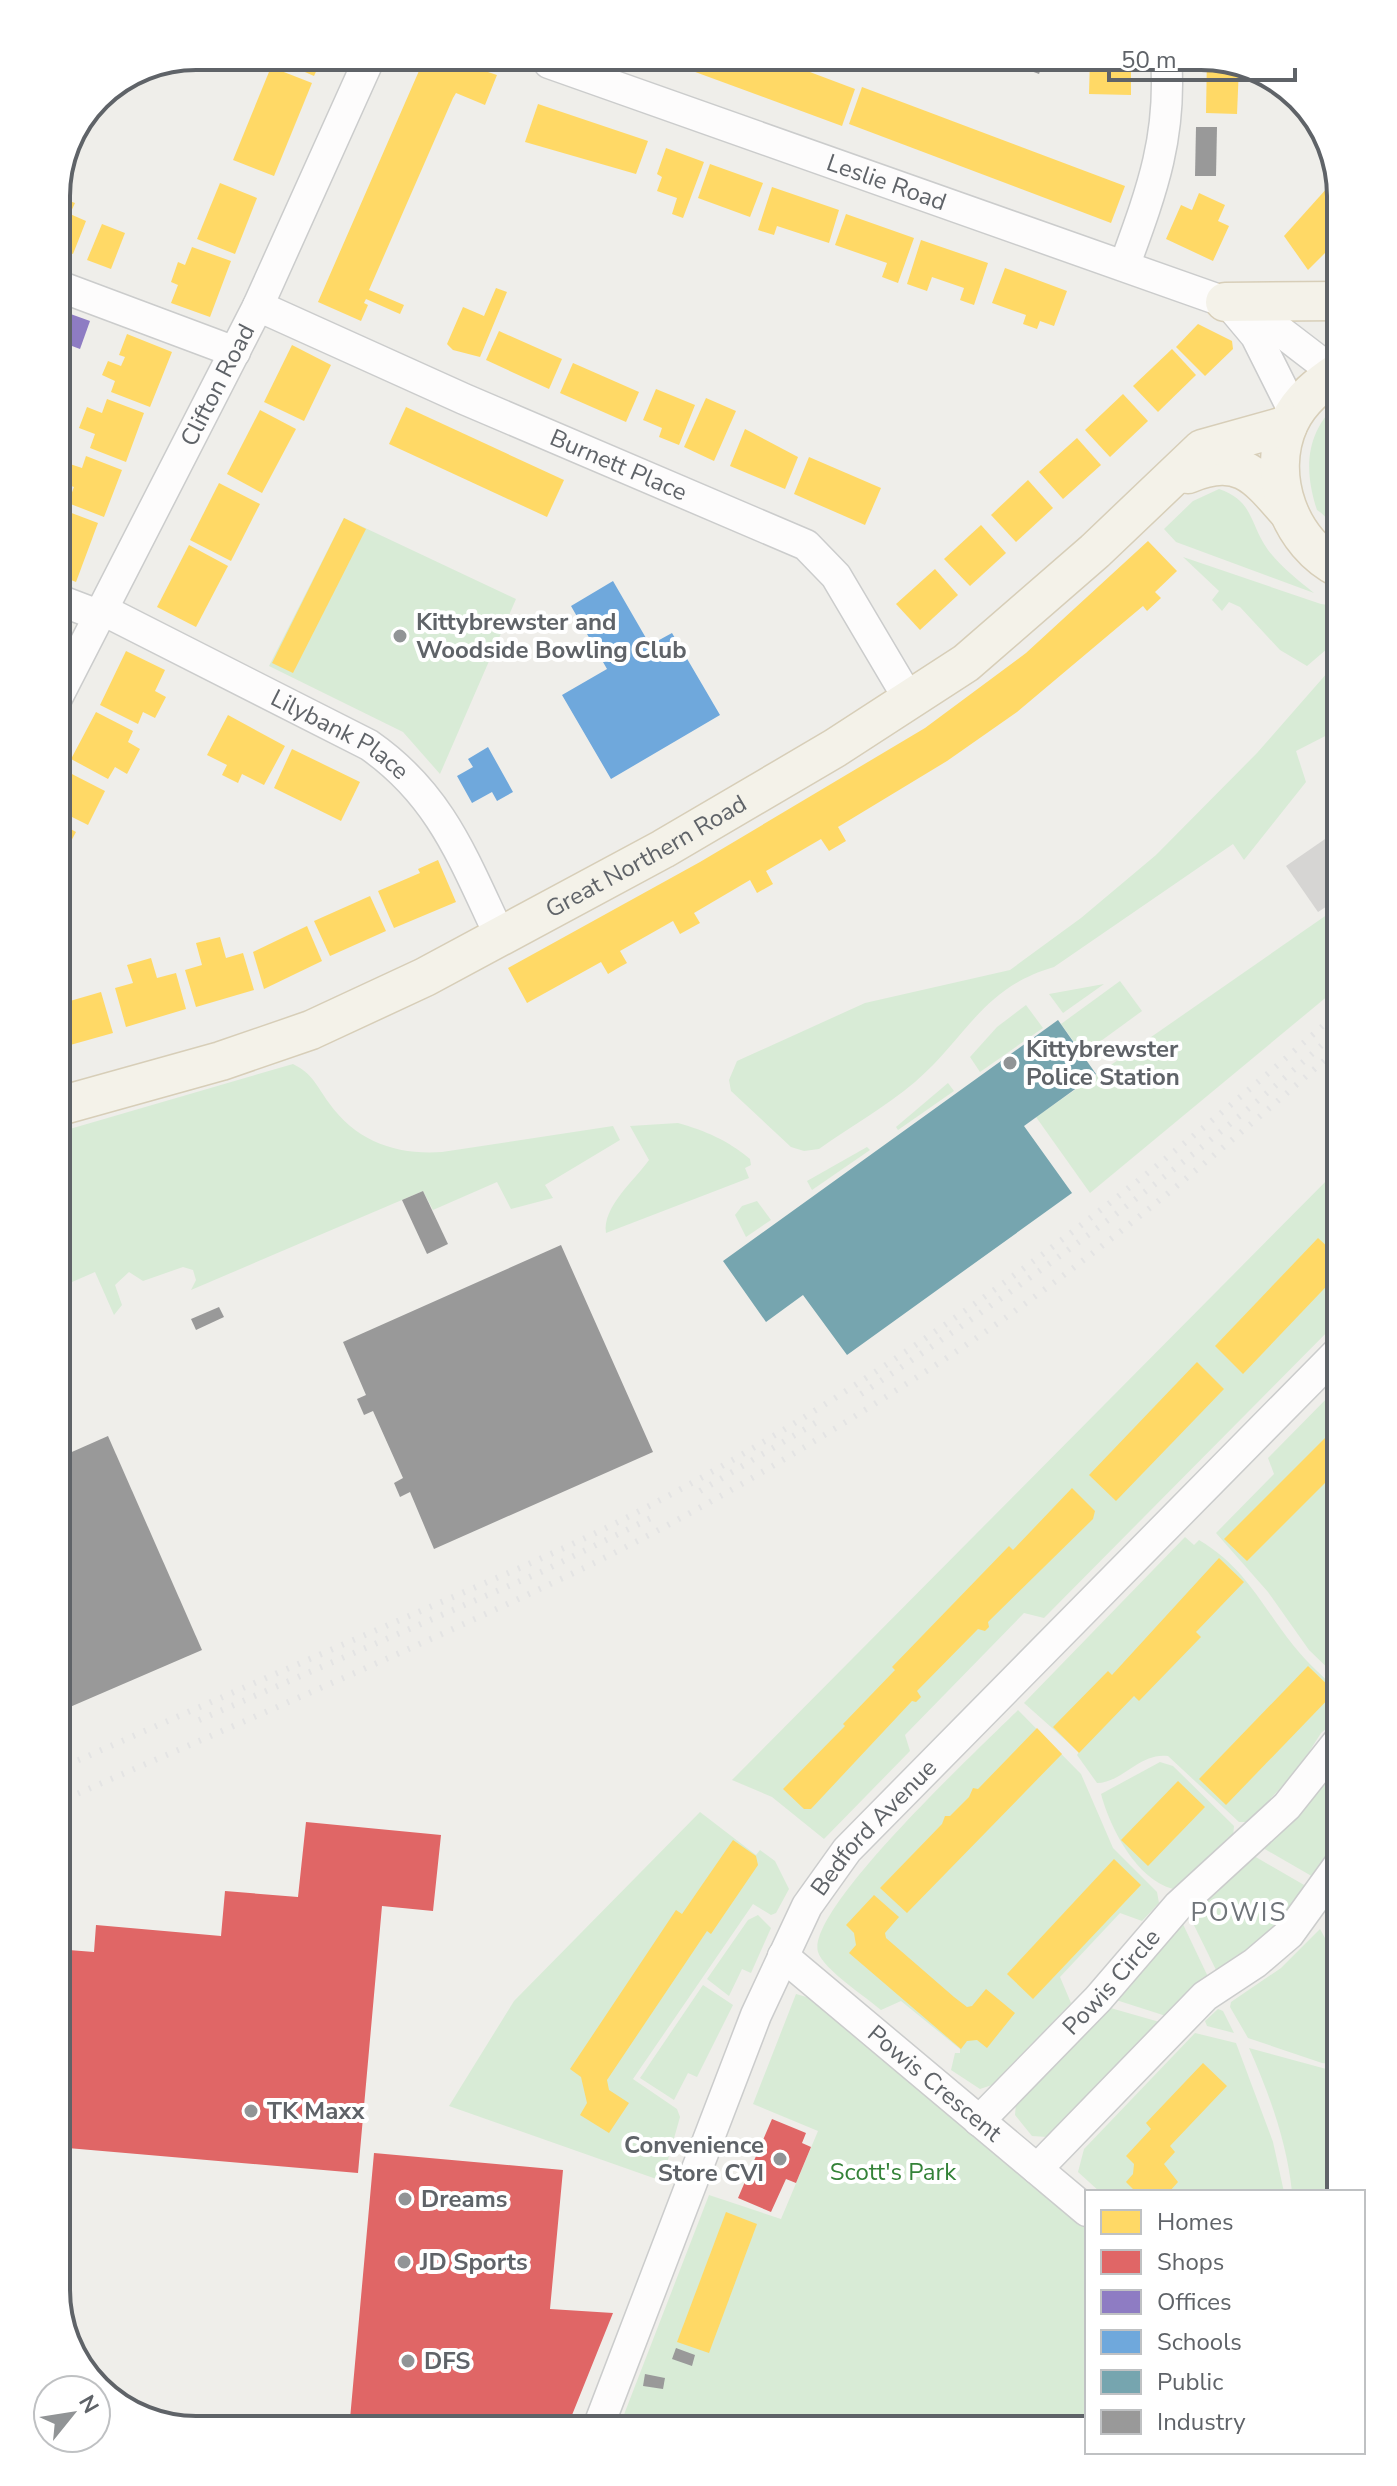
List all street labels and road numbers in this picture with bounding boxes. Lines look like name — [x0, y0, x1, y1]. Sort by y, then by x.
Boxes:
street label: Leslie Road — [822, 146, 951, 218]
street label: Clifton Road — [173, 318, 262, 452]
street label: Burnett Place — [545, 422, 692, 508]
street label: Lilybank Place — [265, 682, 416, 787]
street label: Great Northern Road — [540, 787, 752, 925]
street label: Bedford Avenue — [803, 1752, 944, 1902]
street label: Powis Circle — [1055, 1922, 1167, 2042]
street label: Powis Crescent — [861, 2018, 1009, 2149]

